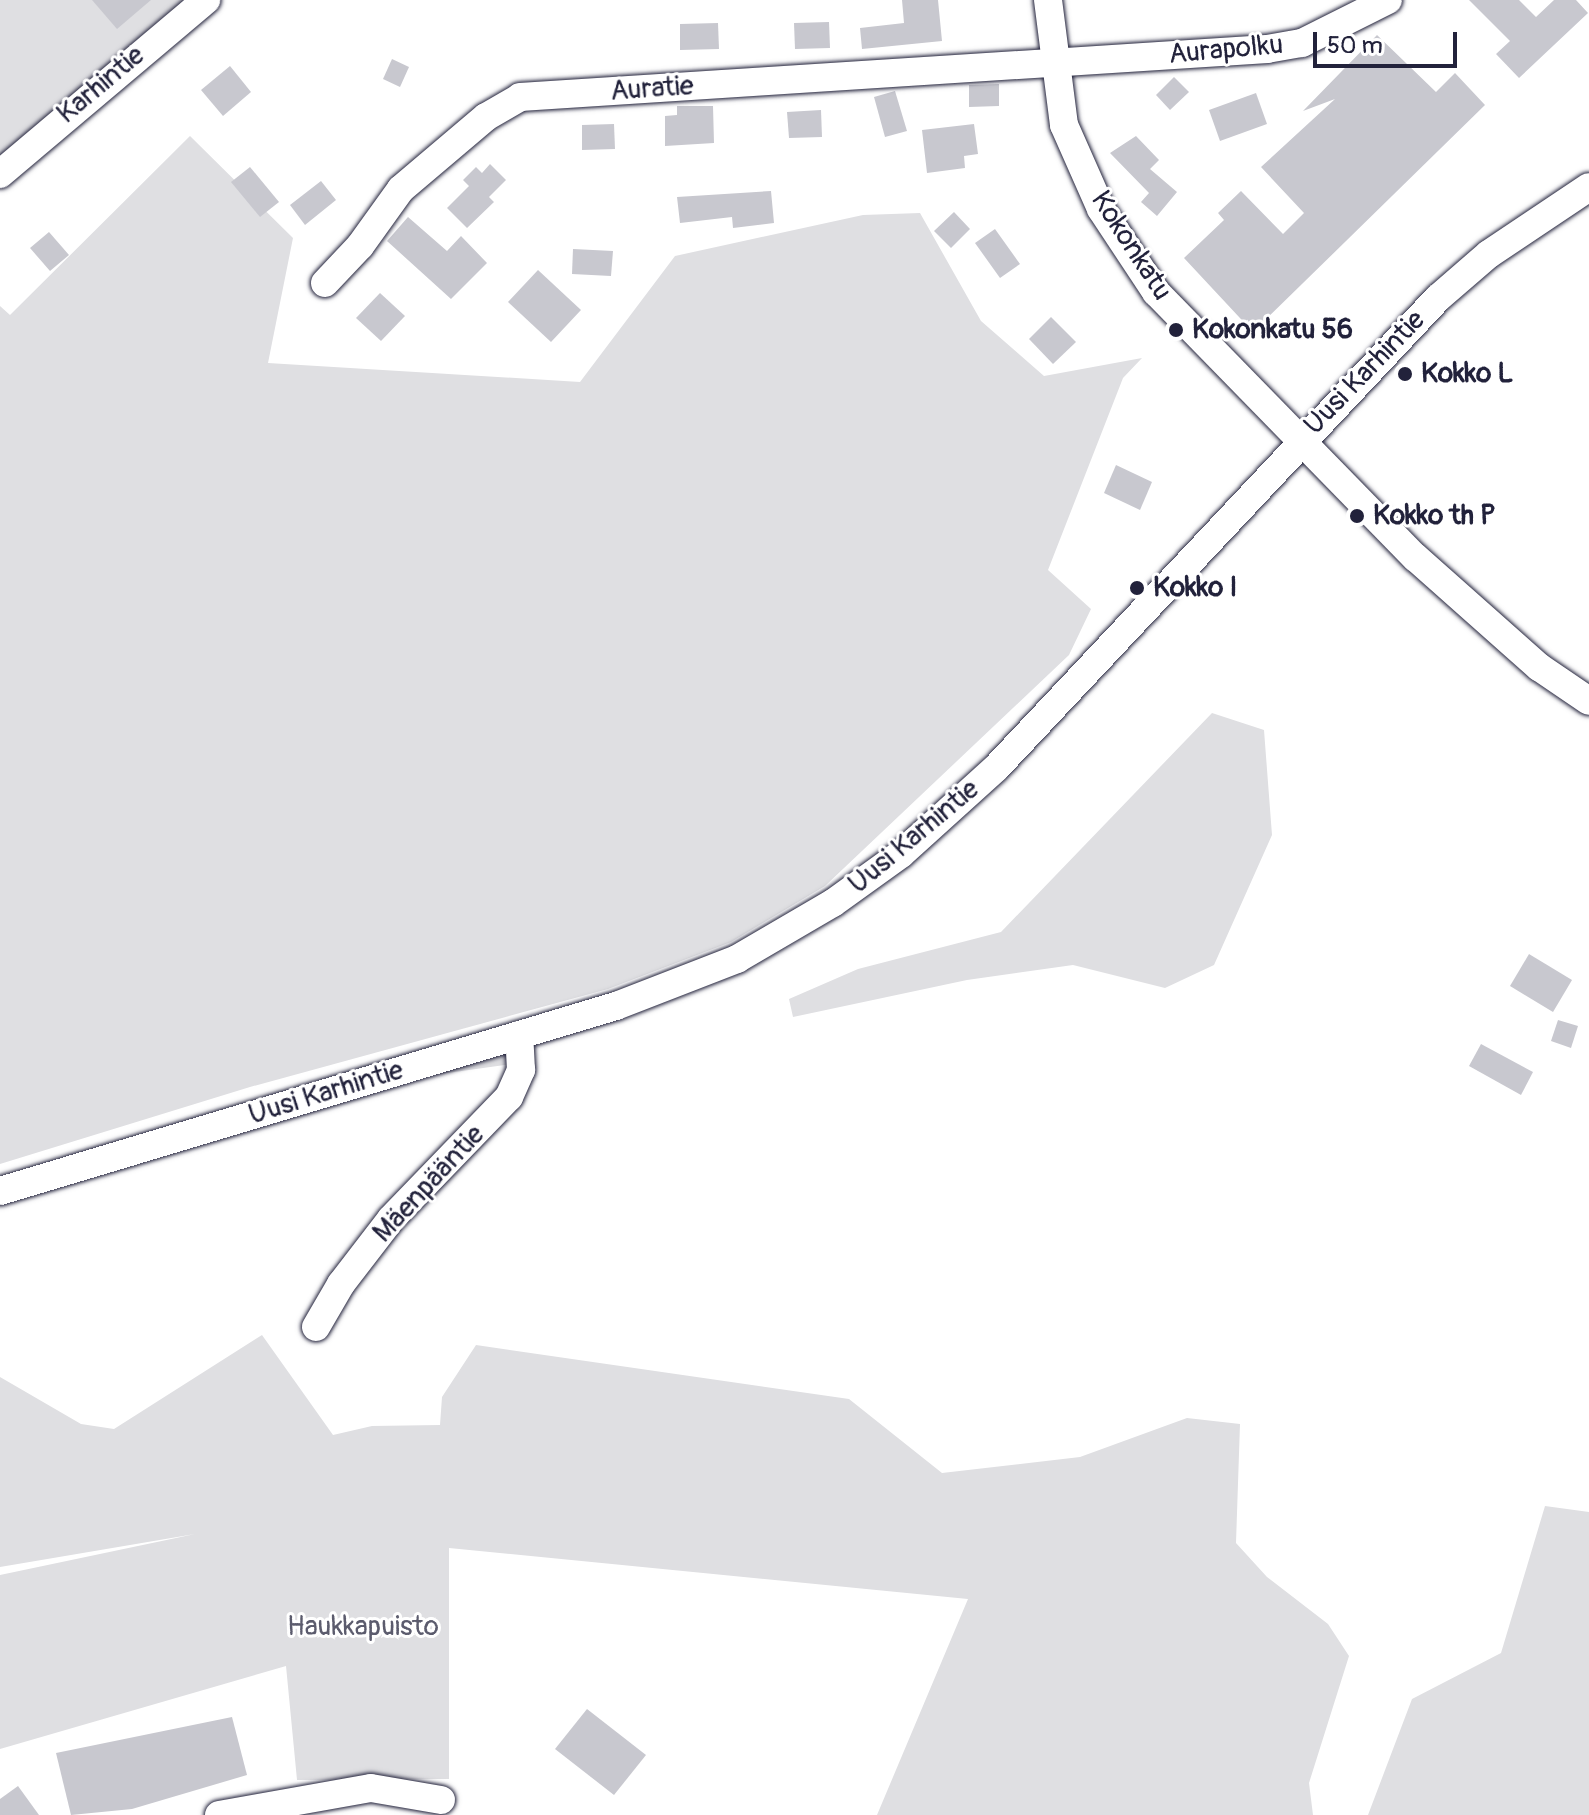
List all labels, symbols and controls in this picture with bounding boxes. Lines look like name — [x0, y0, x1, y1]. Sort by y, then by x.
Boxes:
scale bar — [1317, 16, 1461, 66]
street label: Aurapolku — [1167, 28, 1285, 72]
text: 50 m — [1327, 31, 1383, 60]
street label: Karhintie — [50, 39, 152, 131]
street label: Auratie — [609, 69, 695, 109]
street label: Kokonkatu — [1083, 185, 1179, 307]
street label: Uusi Karhintie — [1297, 304, 1433, 442]
place label: Kokonkatu 56 — [1192, 313, 1353, 347]
marker: Kokonkatu 56 — [1167, 321, 1185, 339]
place label: Kokko L — [1421, 357, 1513, 391]
marker: Kokko L — [1396, 365, 1414, 383]
place label: Kokko th P — [1373, 499, 1495, 533]
marker: Kokko th P — [1348, 507, 1366, 525]
place label: Kokko I — [1153, 571, 1237, 605]
marker: Kokko I — [1128, 579, 1146, 597]
street label: Uusi Karhintie — [842, 773, 986, 901]
street label: Uusi Karhintie — [245, 1054, 407, 1132]
street label: Mäenpääntie — [366, 1118, 492, 1250]
park label: Haukkapuisto — [287, 1610, 439, 1644]

